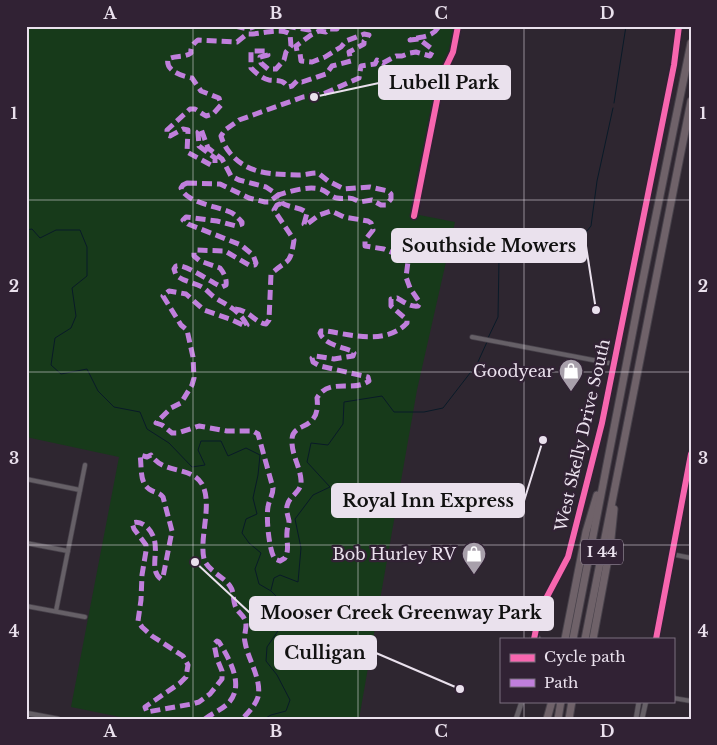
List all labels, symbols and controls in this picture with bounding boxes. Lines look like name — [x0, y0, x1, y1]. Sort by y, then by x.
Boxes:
text: A — [103, 3, 118, 23]
text: B — [270, 3, 283, 23]
text: C — [434, 3, 448, 23]
text: D — [600, 3, 614, 23]
callout: Lubell Park — [379, 66, 510, 99]
text: Lubell Park — [389, 72, 500, 94]
text: 1 — [11, 103, 18, 123]
text: 1 — [700, 103, 707, 123]
callout: Southside Mowers — [392, 229, 586, 262]
text: Southside Mowers — [402, 235, 576, 257]
text: 2 — [9, 276, 19, 296]
text: 2 — [698, 276, 708, 296]
street label: West Skelly Drive South — [550, 337, 614, 534]
shop icon: Goodyear — [558, 358, 584, 392]
place label: Goodyear — [473, 361, 554, 381]
text: 3 — [9, 448, 19, 468]
text: 3 — [698, 448, 708, 468]
callout: Royal Inn Express — [332, 484, 524, 517]
text: Royal Inn Express — [342, 490, 514, 512]
road number: I 44 — [581, 540, 623, 564]
shop icon: Bob Hurley RV — [461, 541, 487, 575]
place label: Bob Hurley RV — [332, 544, 456, 564]
callout: Mooser Creek Greenway Park — [250, 597, 553, 630]
text: Mooser Creek Greenway Park — [260, 602, 543, 624]
text: 4 — [9, 621, 19, 641]
text: 4 — [698, 621, 708, 641]
callout: Culligan — [275, 636, 376, 669]
legend — [500, 638, 674, 702]
text: Culligan — [284, 642, 366, 664]
text: Cycle path — [544, 647, 626, 666]
text: Path — [544, 673, 578, 692]
text: A — [103, 721, 118, 741]
text: B — [270, 721, 283, 741]
text: C — [434, 721, 448, 741]
text: D — [600, 721, 614, 741]

